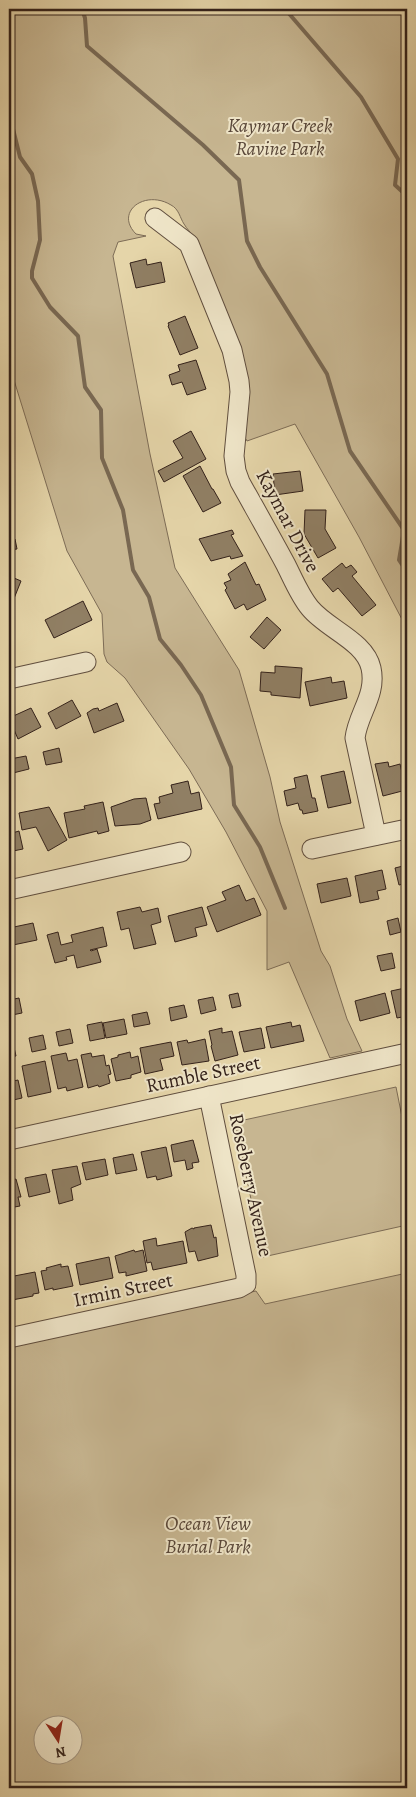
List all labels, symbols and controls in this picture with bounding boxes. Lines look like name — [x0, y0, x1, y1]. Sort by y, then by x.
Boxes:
park label: Kaymar Creek Ravine Park — [227, 112, 333, 162]
street label: Kaymar Drive — [250, 465, 326, 577]
street label: Rumble Street — [143, 1049, 263, 1099]
street label: Roseberry Avenue — [223, 1111, 279, 1259]
street label: Irmin Street — [71, 1266, 176, 1314]
park label: Ocean View Burial Park — [165, 1510, 251, 1560]
north arrow — [32, 1714, 82, 1764]
text: N — [54, 1742, 68, 1763]

